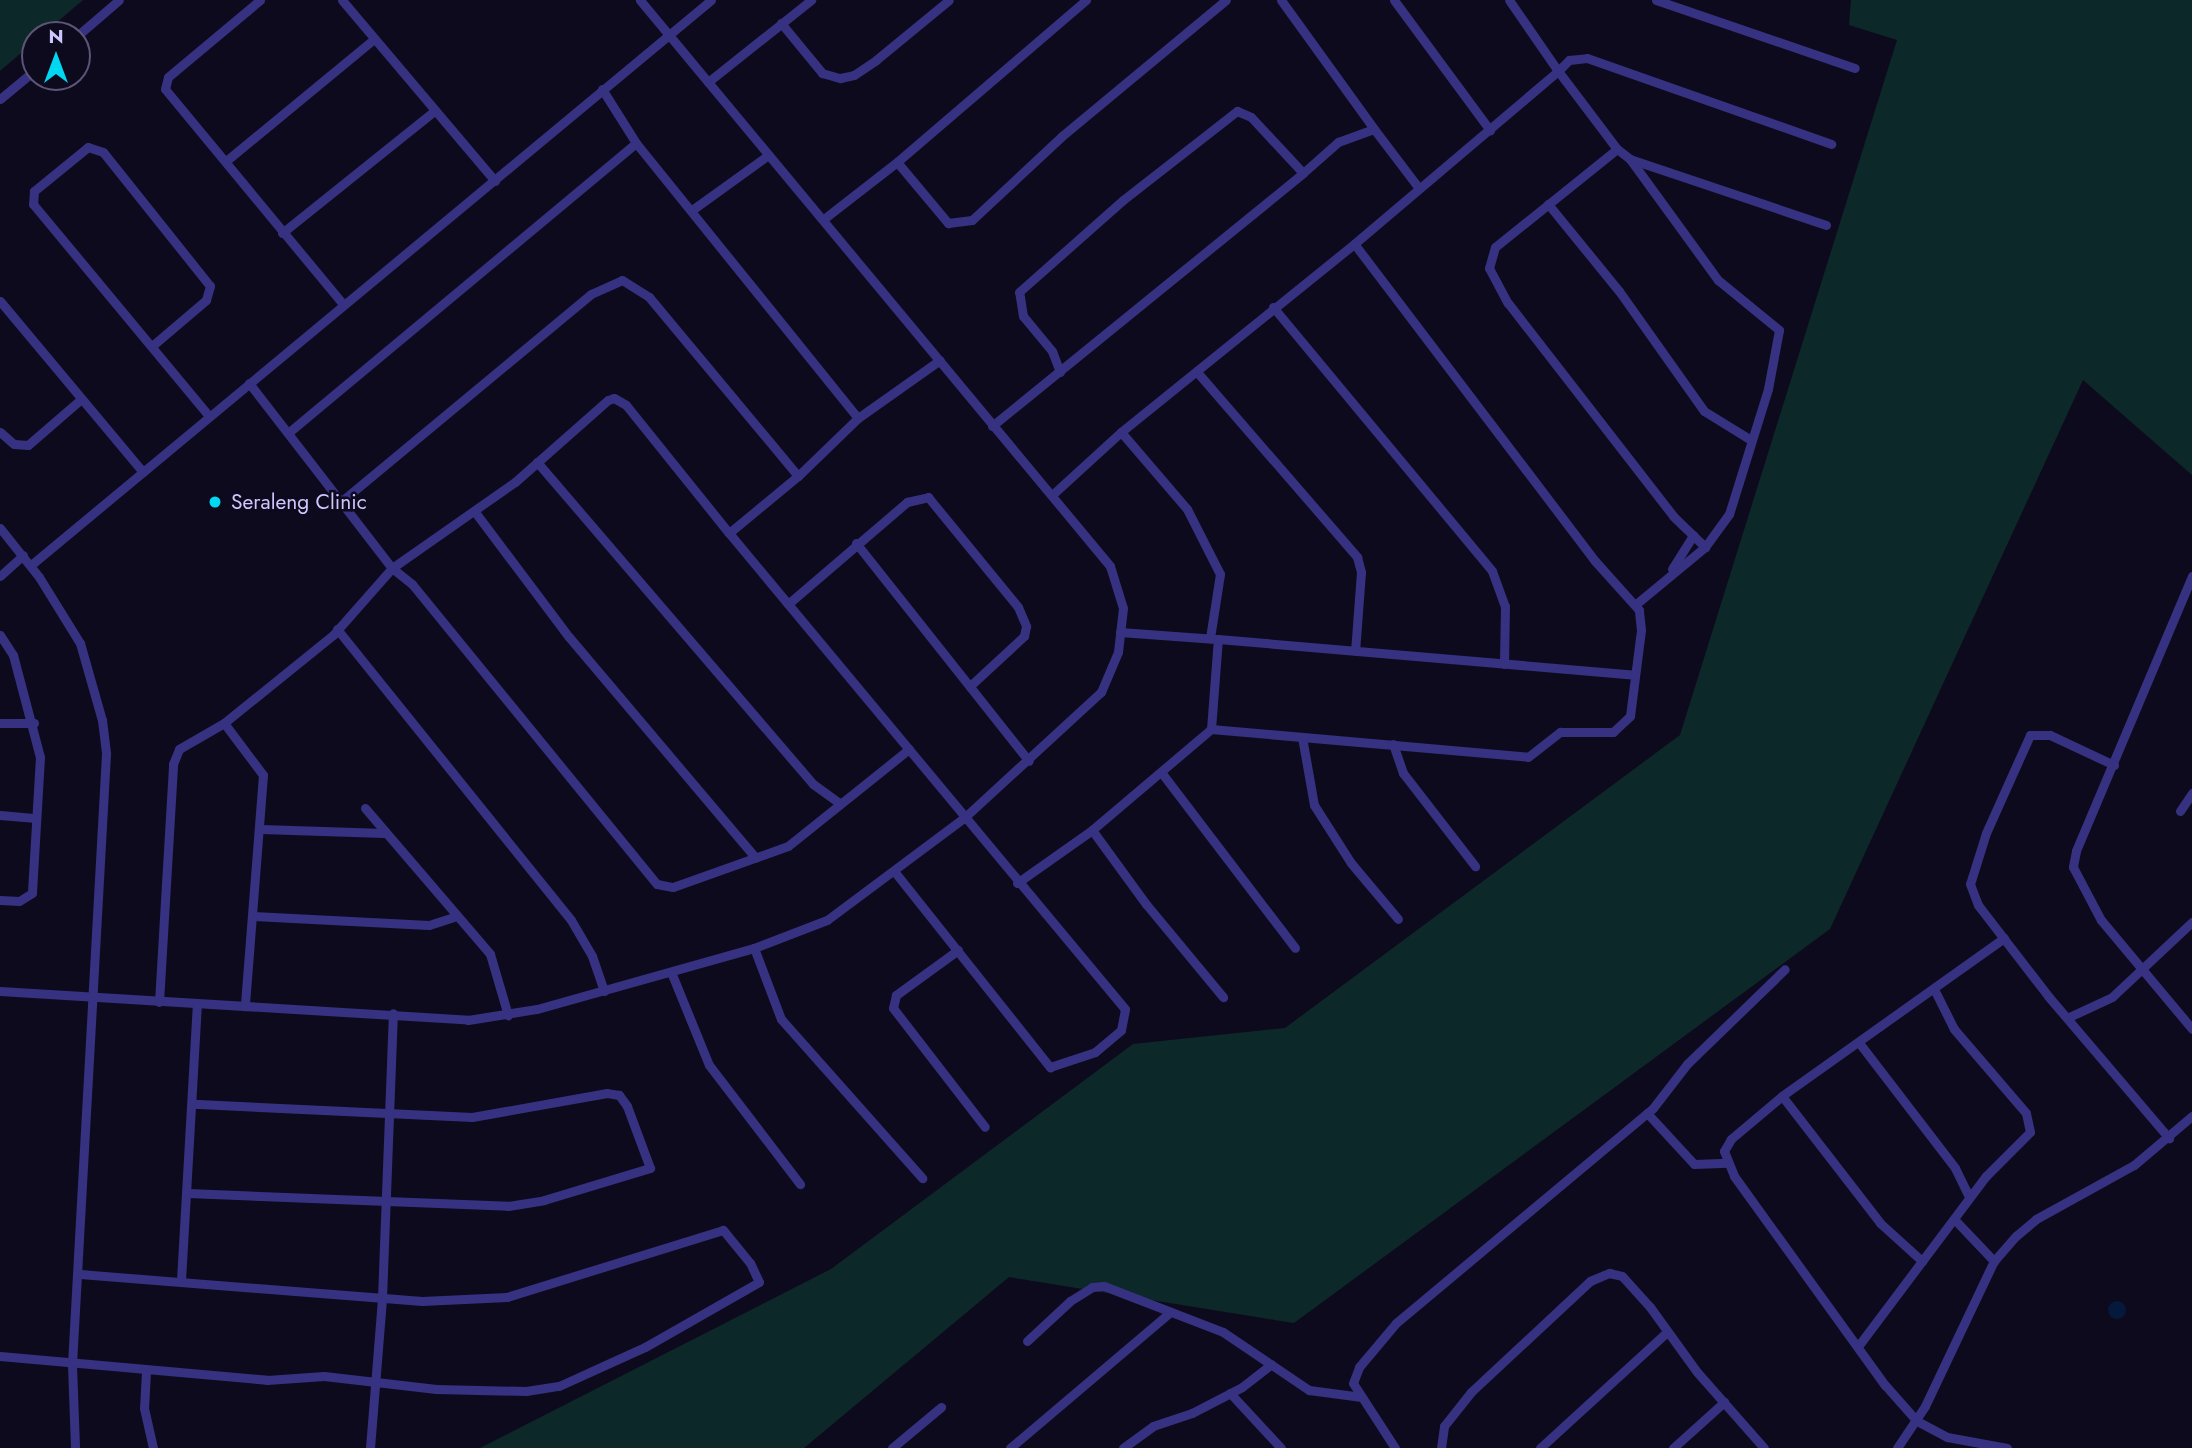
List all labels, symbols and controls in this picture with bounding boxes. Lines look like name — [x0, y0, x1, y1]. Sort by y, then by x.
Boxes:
north arrow — [21, 21, 91, 91]
text: N — [48, 23, 64, 50]
place label: Seraleng Clinic — [231, 489, 367, 515]
marker: Seraleng Clinic — [205, 492, 225, 512]

